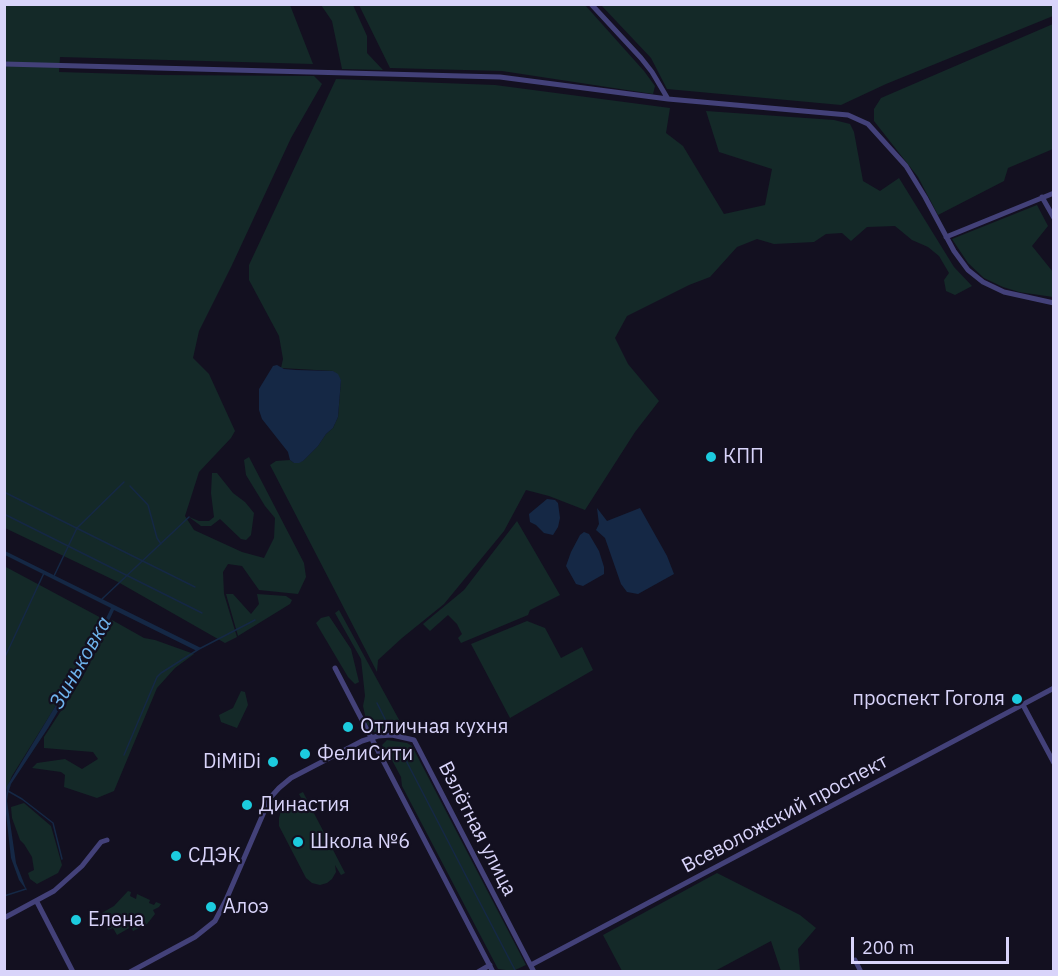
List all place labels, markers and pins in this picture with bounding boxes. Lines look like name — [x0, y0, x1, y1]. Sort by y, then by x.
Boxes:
place label: КПП — [723, 445, 764, 469]
marker: КПП — [704, 450, 718, 464]
place label: проспект Гоголя — [852, 687, 1005, 711]
marker: проспект Гоголя — [1010, 692, 1024, 706]
place label: Отличная кухня — [360, 715, 508, 739]
marker: Отличная кухня — [341, 720, 355, 734]
place label: ФелиСити — [317, 742, 413, 766]
marker: ФелиСити — [298, 747, 312, 761]
place label: DiMiDi — [203, 750, 261, 774]
marker: DiMiDi — [266, 755, 280, 769]
place label: Династия — [259, 793, 350, 817]
marker: Династия — [240, 798, 254, 812]
place label: Школа №6 — [310, 830, 410, 854]
marker: Школа №6 — [291, 835, 305, 849]
place label: СДЭК — [188, 844, 241, 868]
marker: СДЭК — [169, 849, 183, 863]
place label: Алоэ — [223, 895, 269, 919]
marker: Алоэ — [204, 900, 218, 914]
place label: Елена — [88, 908, 144, 932]
marker: Елена — [69, 913, 83, 927]

